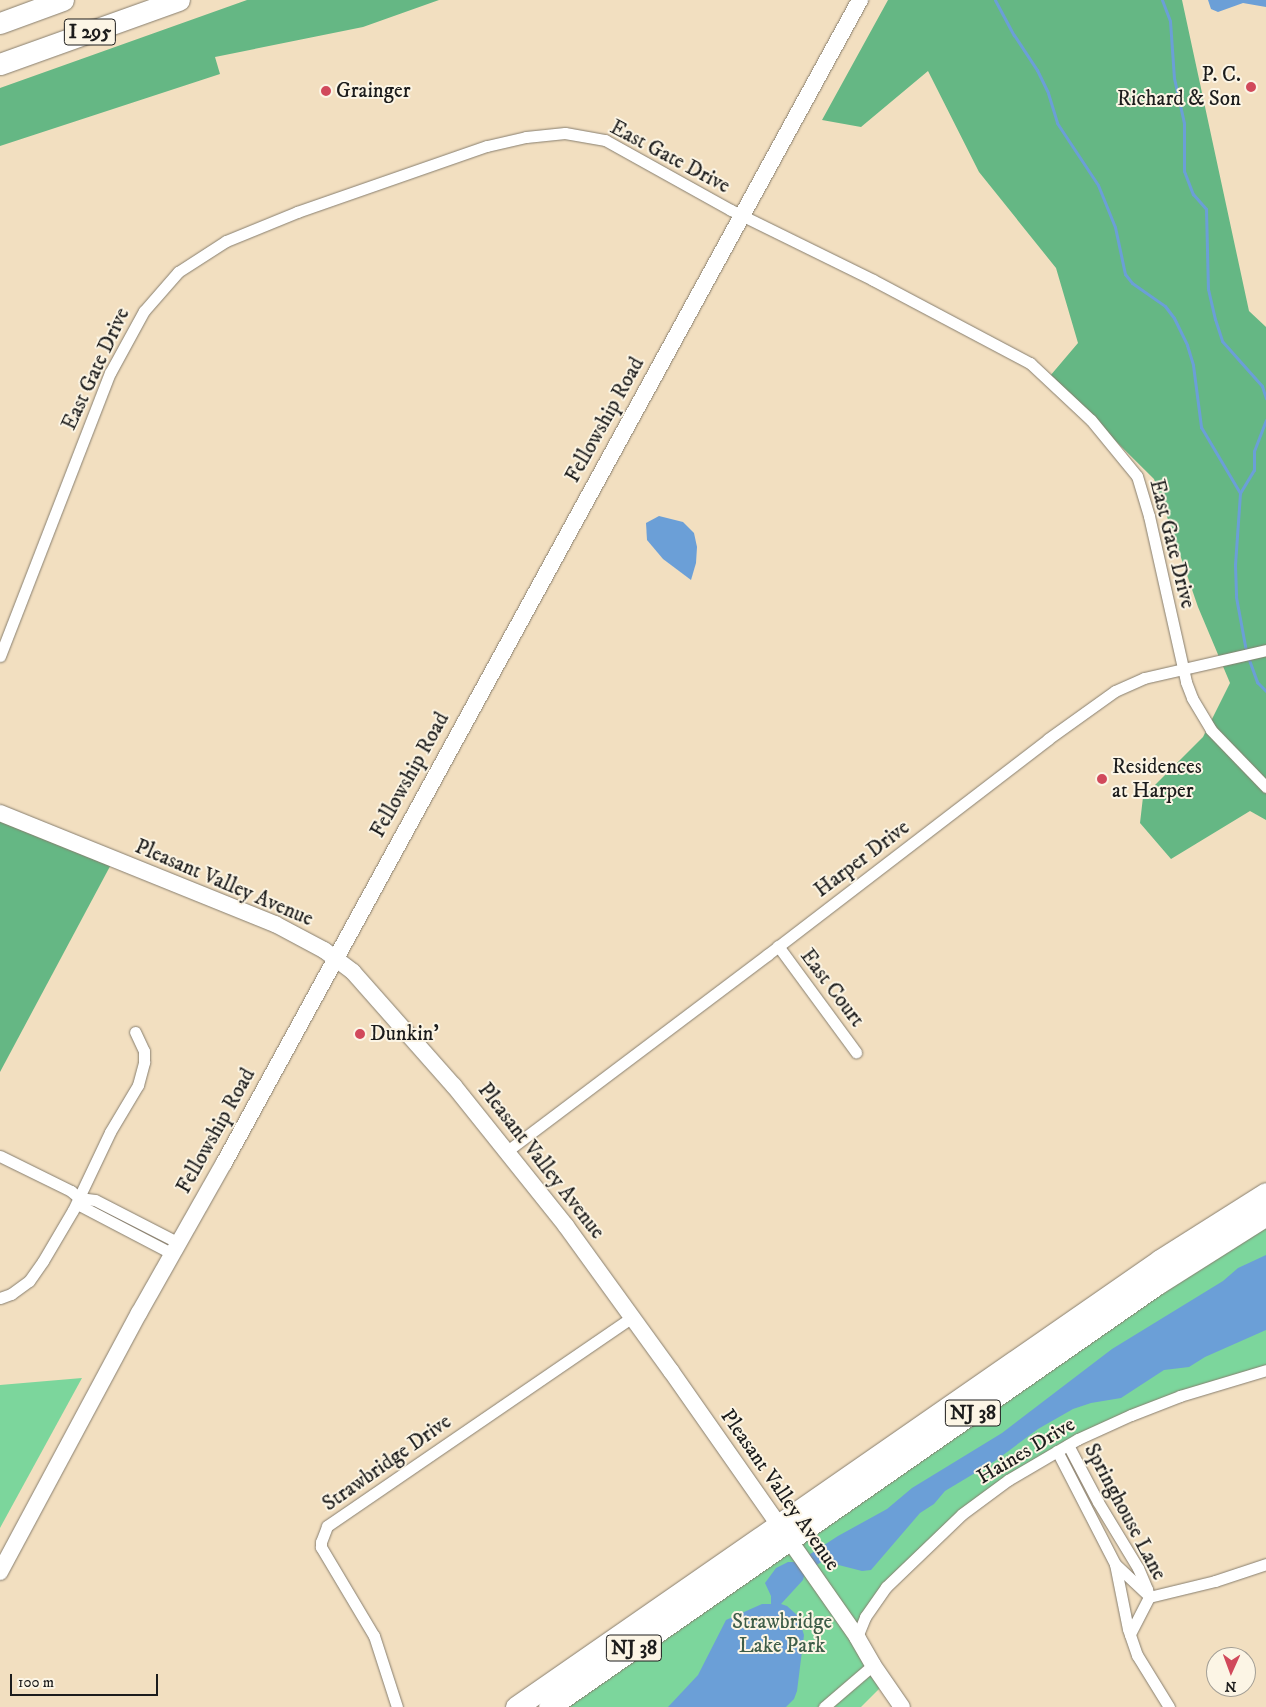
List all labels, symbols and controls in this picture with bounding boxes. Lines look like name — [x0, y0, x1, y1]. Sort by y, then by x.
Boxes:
road number: I 295 — [64, 15, 116, 50]
place label: P. C. Richard & Son — [1117, 62, 1241, 112]
place label: Grainger — [336, 78, 411, 104]
marker: P. C. Richard & Son — [1245, 81, 1257, 93]
marker: Grainger — [320, 85, 332, 97]
street label: East Gate Drive — [606, 115, 734, 199]
street label: East Gate Drive — [57, 304, 135, 434]
street label: Fellowship Road — [560, 353, 650, 487]
street label: East Gate Drive — [1144, 477, 1200, 611]
street label: Fellowship Road — [365, 708, 455, 842]
place label: Residences at Harper — [1112, 754, 1202, 804]
marker: Residences at Harper — [1096, 773, 1108, 785]
street label: Harper Drive — [809, 815, 915, 903]
street label: Pleasant Valley Avenue — [131, 834, 317, 932]
street label: East Court — [795, 944, 869, 1032]
place label: Dunkin' — [370, 1021, 439, 1047]
marker: Dunkin' — [354, 1028, 366, 1040]
street label: Fellowship Road — [171, 1064, 261, 1198]
street label: Pleasant Valley Avenue — [472, 1078, 610, 1244]
road number: NJ 38 — [944, 1396, 1002, 1430]
street label: Pleasant Valley Avenue — [715, 1404, 845, 1576]
street label: Strawbridge Drive — [318, 1409, 456, 1517]
street label: Haines Drive — [972, 1412, 1080, 1490]
street label: Springhouse Lane — [1078, 1439, 1172, 1585]
park label: Strawbridge Lake Park — [732, 1609, 832, 1659]
road number: NJ 38 — [605, 1630, 663, 1666]
north arrow — [1206, 1647, 1256, 1697]
scale bar — [12, 1664, 160, 1696]
text: 100 m — [18, 1673, 54, 1692]
text: N — [1224, 1677, 1237, 1695]

